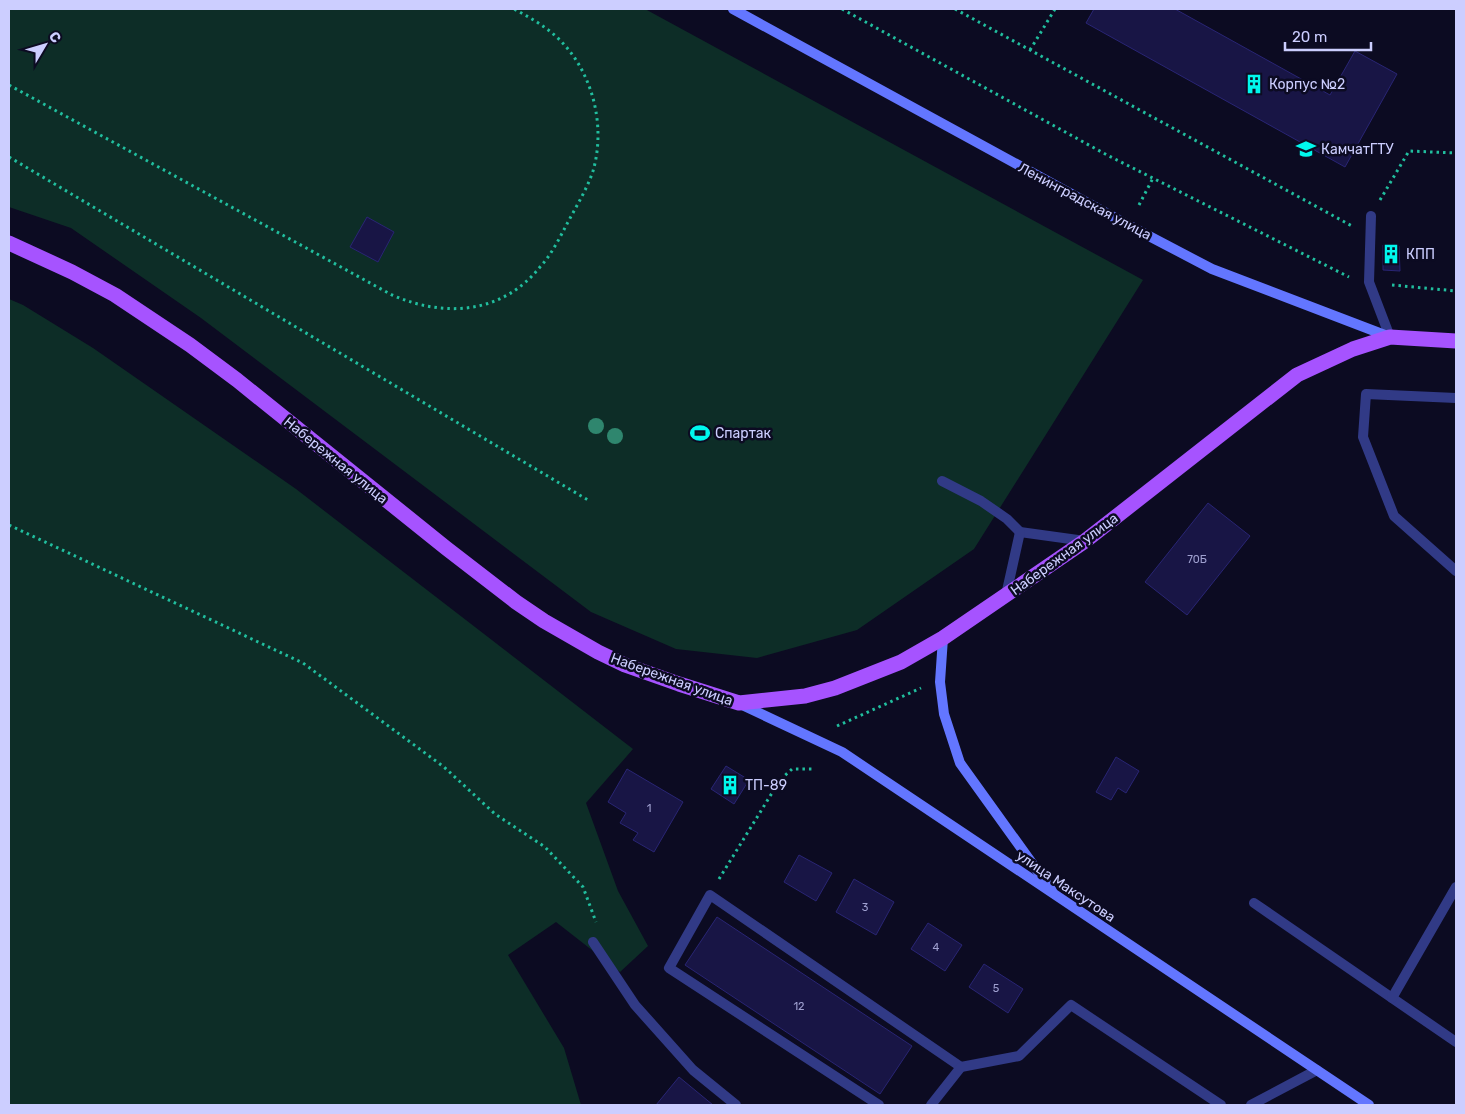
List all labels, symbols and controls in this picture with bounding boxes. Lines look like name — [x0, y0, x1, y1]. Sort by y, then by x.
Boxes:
north arrow — [20, 20, 70, 70]
scale bar — [1285, 20, 1371, 52]
text: С — [45, 28, 65, 47]
text: 20 m — [1292, 28, 1327, 46]
building icon: Корпус №2 — [1243, 73, 1265, 95]
place label: Корпус №2 — [1269, 76, 1345, 93]
school or university icon: КамчатГТУ — [1295, 138, 1317, 160]
place label: КамчатГТУ — [1321, 141, 1394, 158]
street label: Ленинградская улица — [1015, 159, 1154, 244]
building icon: КПП — [1380, 243, 1402, 265]
place label: КПП — [1406, 246, 1435, 263]
street label: Набережная улица — [280, 413, 391, 507]
sports icon: Спартак — [689, 422, 711, 444]
place label: Спартак — [715, 425, 772, 442]
street label: Набережная улица — [1007, 510, 1121, 599]
house number: 70Б — [1187, 553, 1207, 566]
street label: Набережная улица — [608, 649, 735, 709]
building icon: ТП-89 — [719, 774, 741, 796]
place label: ТП-89 — [745, 777, 787, 794]
house number: 1 — [647, 802, 651, 815]
street label: улица Максутова — [1013, 847, 1119, 926]
house number: 3 — [862, 901, 869, 914]
house number: 4 — [933, 941, 940, 954]
house number: 5 — [993, 982, 1000, 995]
house number: 12 — [793, 1000, 805, 1013]

